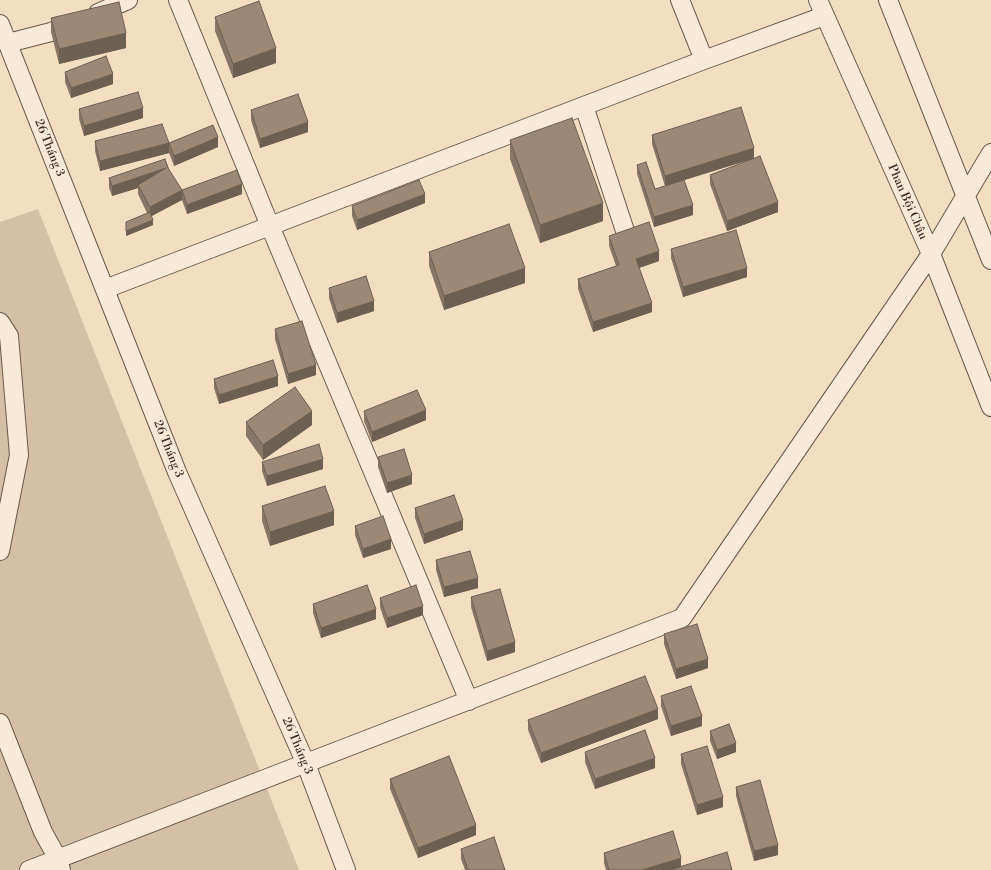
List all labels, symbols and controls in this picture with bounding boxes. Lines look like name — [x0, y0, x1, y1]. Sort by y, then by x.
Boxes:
street label: 26 Tháng 3 — [31, 117, 67, 179]
street label: Phan Bội Châu — [884, 162, 930, 242]
street label: 26 Tháng 3 — [150, 418, 186, 480]
street label: 26 Tháng 3 — [279, 715, 315, 777]

